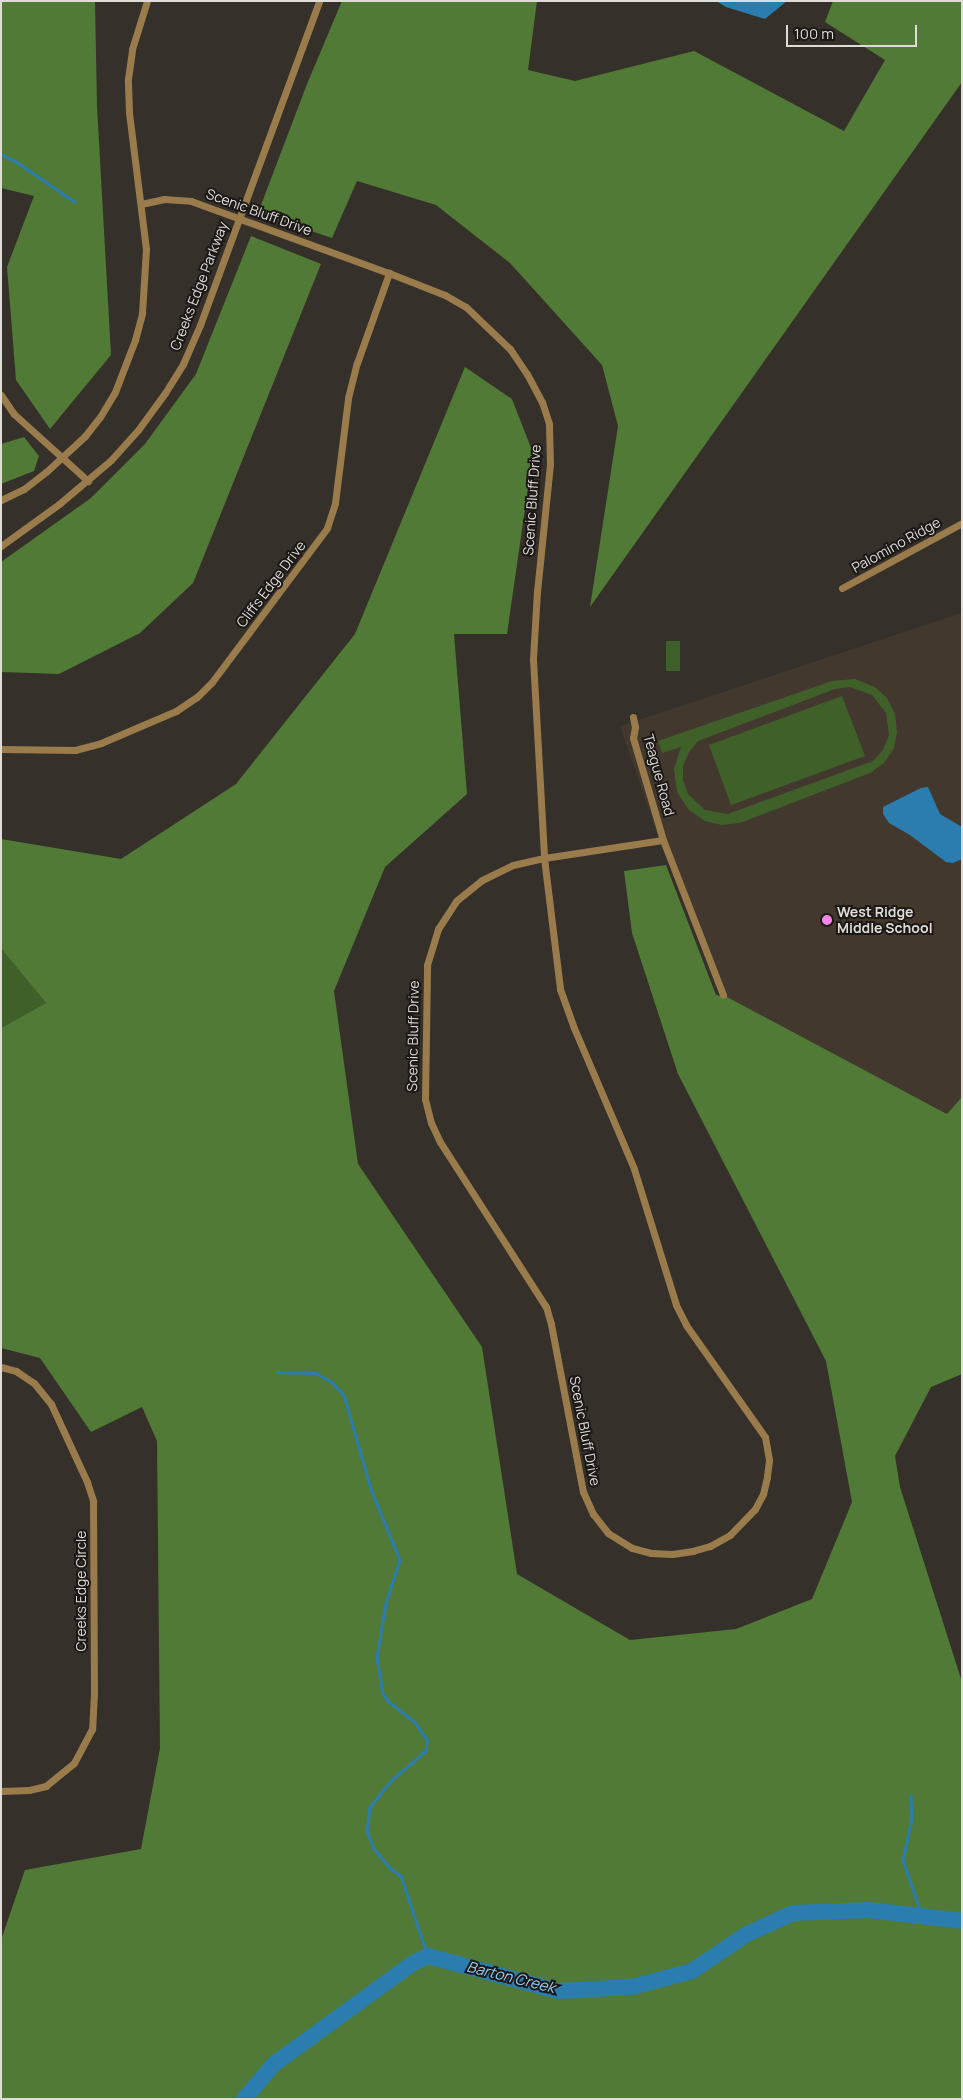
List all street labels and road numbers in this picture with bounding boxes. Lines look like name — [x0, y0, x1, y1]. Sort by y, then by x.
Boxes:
street label: Scenic Bluff Drive — [204, 185, 314, 239]
street label: Creeks Edge Parkway — [167, 219, 231, 353]
street label: Scenic Bluff Drive — [520, 444, 544, 556]
street label: Palomino Ridge — [849, 514, 943, 576]
street label: Cliffs Edge Drive — [233, 537, 309, 631]
street label: Teague Road — [640, 732, 678, 818]
street label: Scenic Bluff Drive — [404, 980, 422, 1092]
street label: Scenic Bluff Drive — [566, 1375, 604, 1487]
street label: Creeks Edge Circle — [73, 1531, 89, 1651]

